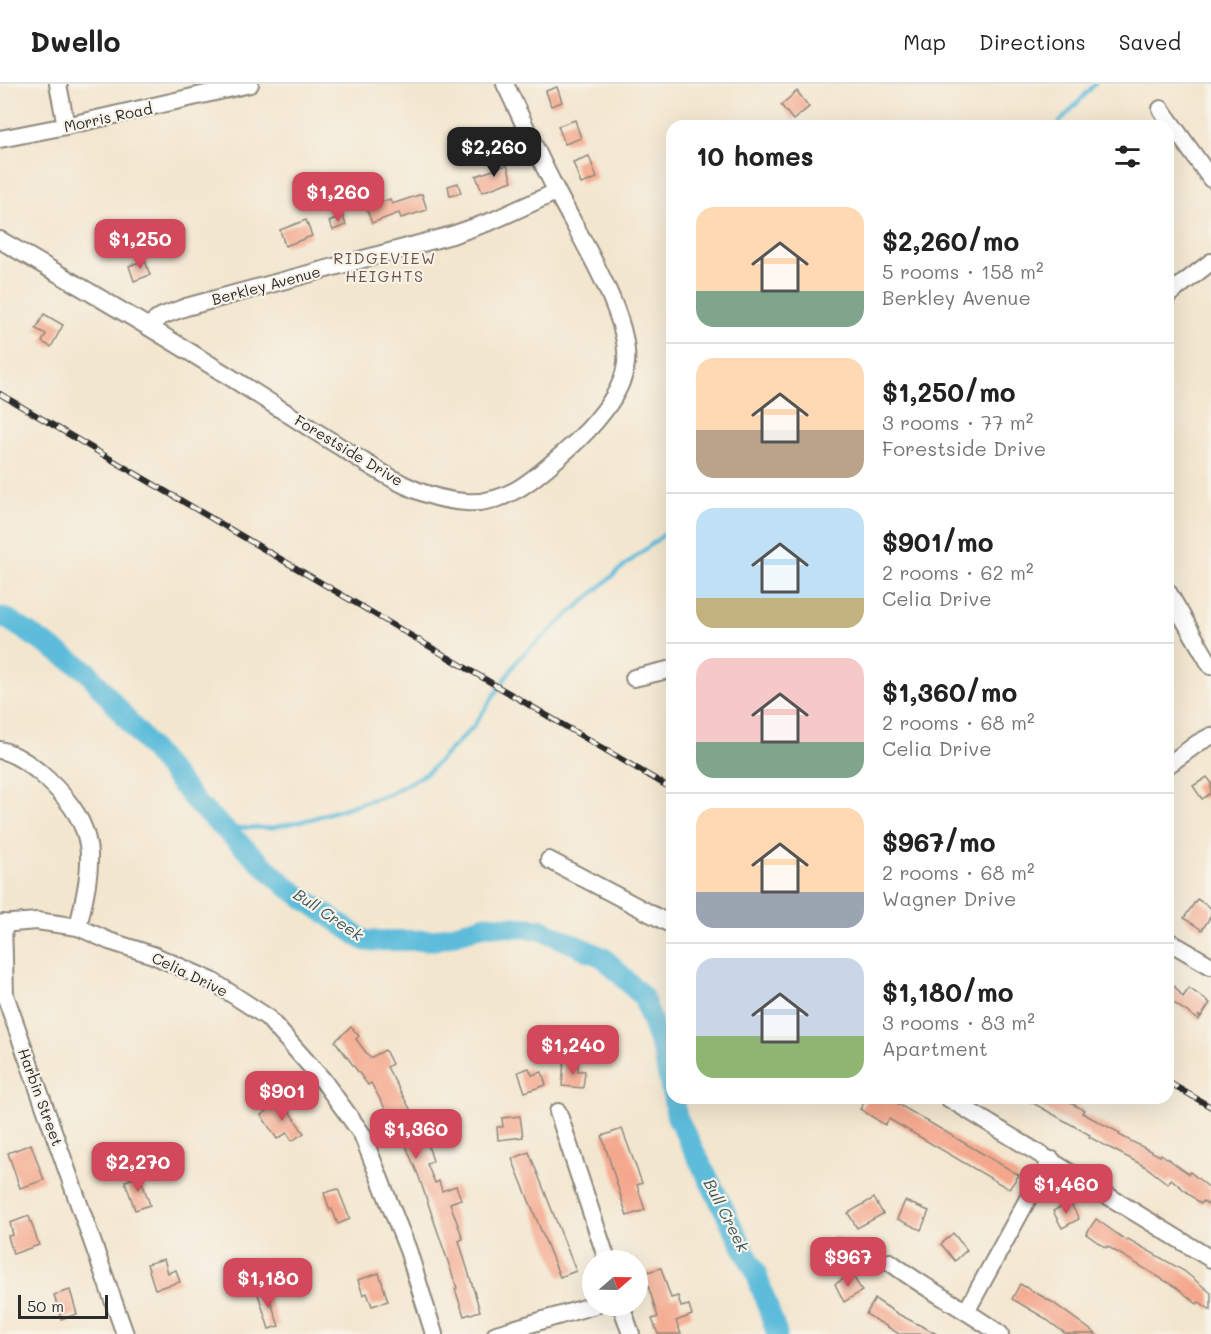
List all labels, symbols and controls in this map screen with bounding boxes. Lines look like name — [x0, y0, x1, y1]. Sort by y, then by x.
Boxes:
text: Dwello — [30, 23, 120, 59]
text: Map — [903, 28, 946, 55]
text: Directions — [979, 28, 1086, 55]
text: Saved — [1119, 28, 1181, 55]
street label: Morris Road — [62, 98, 154, 136]
pin: $2,260 — [445, 127, 543, 178]
text: $2,260 — [461, 133, 527, 159]
text: 10 homes — [696, 139, 814, 173]
icon: filters — [1111, 140, 1144, 173]
pin: $1,260 — [289, 172, 387, 223]
text: $1,260 — [306, 178, 370, 204]
pin: $1,250 — [91, 219, 189, 270]
text: $2,260/mo — [882, 224, 1019, 258]
text: $1,250 — [108, 225, 172, 251]
icon: home — [744, 231, 816, 303]
district label: RIDGEVIEW HEIGHTS — [333, 247, 437, 286]
text: 5 rooms · 158 m² — [882, 258, 1044, 284]
street label: Berkley Avenue — [209, 261, 323, 309]
text: Berkley Avenue — [882, 284, 1031, 310]
text: $1,250/mo — [882, 375, 1016, 409]
icon: home — [744, 382, 816, 454]
text: 3 rooms · 77 m² — [882, 409, 1033, 435]
street label: Forestside Drive — [291, 410, 407, 490]
text: Forestside Drive — [882, 435, 1046, 461]
text: $901/mo — [882, 525, 994, 559]
icon: home — [744, 532, 816, 604]
text: 2 rooms · 62 m² — [882, 559, 1034, 585]
text: Celia Drive — [882, 585, 992, 611]
text: $1,360/mo — [882, 675, 1017, 709]
icon: home — [744, 682, 816, 754]
text: 2 rooms · 68 m² — [882, 709, 1035, 735]
text: Celia Drive — [882, 735, 992, 761]
text: $967/mo — [882, 825, 996, 859]
icon: home — [744, 832, 816, 904]
text: 2 rooms · 68 m² — [882, 859, 1035, 885]
water label: Bull Creek — [290, 883, 368, 945]
text: Wagner Drive — [882, 885, 1016, 911]
street label: Celia Drive — [149, 947, 231, 1001]
text: $1,180/mo — [882, 975, 1014, 1009]
icon: home — [744, 982, 816, 1054]
text: 3 rooms · 83 m² — [882, 1009, 1035, 1035]
pin: $1,240 — [524, 1025, 622, 1076]
text: $1,240 — [541, 1031, 605, 1057]
text: Apartment — [882, 1035, 988, 1061]
street label: Harbin Street — [14, 1045, 68, 1149]
pin: $901 — [246, 1071, 318, 1122]
text: $901 — [259, 1077, 305, 1103]
pin: $1,360 — [367, 1109, 465, 1160]
text: $1,360 — [384, 1115, 448, 1141]
pin: $2,270 — [89, 1142, 187, 1193]
text: $2,270 — [106, 1148, 170, 1174]
pin: $1,460 — [1017, 1164, 1115, 1215]
text: $1,460 — [1034, 1170, 1099, 1196]
water label: Bull Creek — [700, 1175, 755, 1256]
pin: $967 — [812, 1237, 884, 1288]
text: $967 — [824, 1243, 872, 1269]
north arrow — [582, 1250, 648, 1316]
map controls — [582, 1250, 648, 1316]
pin: $1,180 — [219, 1258, 317, 1309]
text: $1,180 — [237, 1264, 299, 1290]
scale bar — [18, 1292, 108, 1320]
text: 50 m — [27, 1295, 64, 1316]

